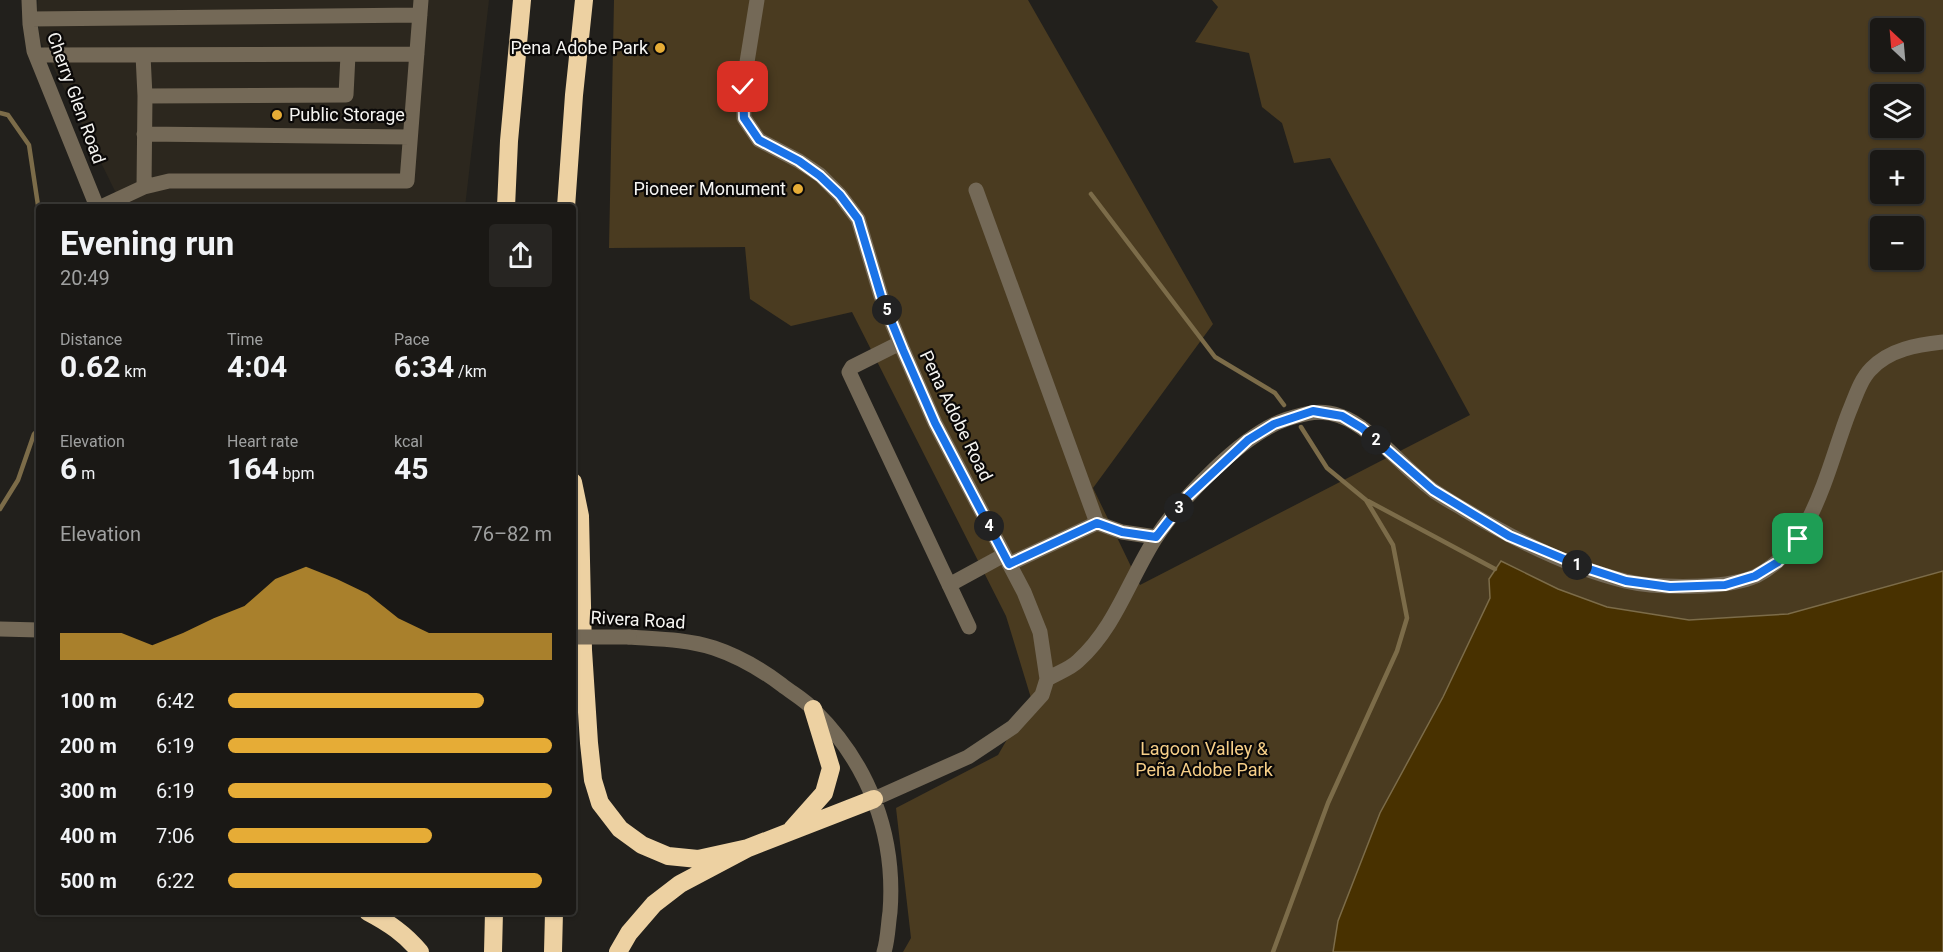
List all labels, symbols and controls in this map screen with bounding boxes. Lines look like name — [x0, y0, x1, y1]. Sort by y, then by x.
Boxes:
north arrow — [1870, 18, 1924, 72]
map controls — [1870, 18, 1924, 270]
street label: Cherry Glen Road — [43, 29, 110, 166]
place label: Pena Adobe Park — [510, 37, 649, 58]
marker: Pena Adobe Park — [653, 41, 667, 55]
pin — [717, 61, 768, 112]
icon: check — [726, 70, 759, 103]
button: layers — [1870, 84, 1924, 138]
place label: Public Storage — [289, 104, 405, 125]
marker: Public Storage — [270, 108, 284, 122]
button: + — [1870, 150, 1924, 204]
place label: Pioneer Monument — [633, 178, 786, 199]
marker: Pioneer Monument — [791, 182, 805, 196]
button: − — [1870, 216, 1924, 270]
text: Evening run — [60, 224, 234, 263]
button: share — [489, 224, 552, 287]
text: 20:49 — [60, 266, 110, 290]
pin: 5 — [872, 295, 902, 325]
text: 5 — [882, 300, 892, 319]
text: Distance — [60, 330, 122, 349]
text: Time — [227, 330, 263, 349]
text: Pace — [394, 330, 430, 349]
street label: Pena Adobe Road — [916, 347, 997, 484]
text: 0.62 — [60, 349, 120, 384]
text: 4:04 — [227, 349, 287, 384]
text: 6:34 — [394, 349, 454, 384]
text: km — [120, 362, 146, 381]
text: /km — [454, 362, 487, 381]
pin: 2 — [1361, 425, 1391, 455]
text: 2 — [1371, 430, 1381, 449]
text: Elevation — [60, 432, 125, 451]
text: Heart rate — [227, 432, 298, 451]
text: kcal — [394, 432, 423, 451]
text: 6 — [60, 451, 77, 486]
text: 164 — [227, 451, 279, 486]
text: 45 — [394, 451, 428, 486]
text: m — [77, 464, 95, 483]
text: bpm — [279, 464, 315, 483]
pin: 3 — [1164, 493, 1194, 523]
text: 3 — [1174, 498, 1184, 517]
pin: 4 — [974, 511, 1004, 541]
pin — [1772, 513, 1823, 564]
text: 4 — [984, 516, 994, 535]
text: Elevation — [60, 522, 141, 546]
text: 76–82 m — [471, 522, 552, 546]
icon: arrive — [1781, 522, 1814, 555]
pin: 1 — [1562, 550, 1592, 580]
text: 1 — [1572, 555, 1582, 574]
street label: Rivera Road — [590, 607, 686, 632]
text: 100 m — [60, 689, 117, 713]
text: 6:42 — [156, 689, 195, 713]
text: 200 m — [60, 734, 117, 758]
text: 6:19 — [156, 734, 195, 758]
park label: Lagoon Valley & Peña Adobe Park — [1135, 738, 1274, 780]
text: 300 m — [60, 779, 117, 803]
text: 6:19 — [156, 779, 195, 803]
text: 400 m — [60, 824, 117, 848]
text: 7:06 — [156, 824, 195, 848]
text: 500 m — [60, 869, 117, 893]
text: 6:22 — [156, 869, 195, 893]

